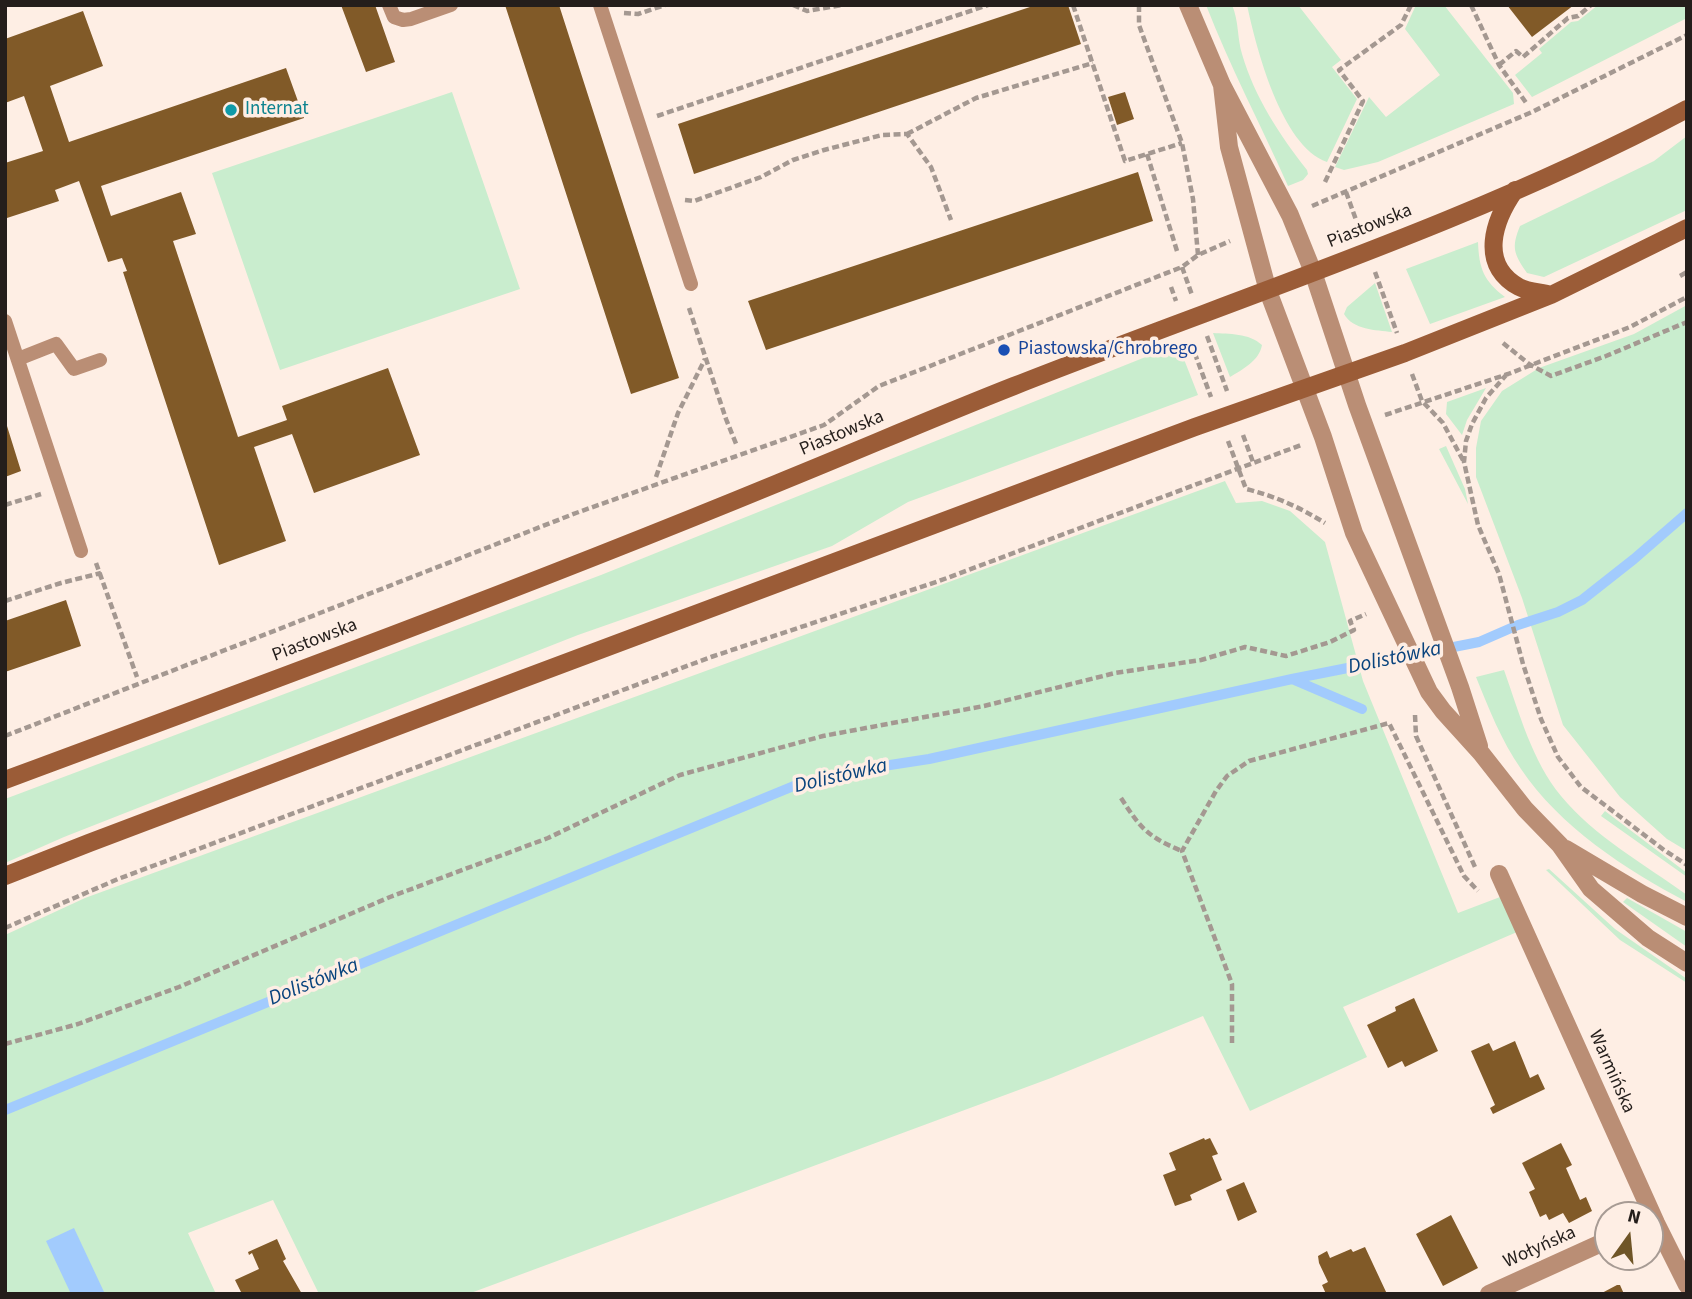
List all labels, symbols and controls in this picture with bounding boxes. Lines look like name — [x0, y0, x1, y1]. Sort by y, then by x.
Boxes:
place label: Internat — [245, 99, 309, 121]
marker: Internat — [223, 102, 239, 118]
street label: Piastowska — [1324, 200, 1416, 254]
place label: Piastowska/Chrobrego — [1018, 339, 1197, 361]
marker: Piastowska/Chrobrego — [996, 342, 1012, 358]
street label: Piastowska — [796, 406, 888, 462]
street label: Piastowska — [269, 614, 361, 668]
water label: Dolistówka — [1346, 637, 1444, 681]
water label: Dolistówka — [792, 754, 890, 800]
water label: Dolistówka — [265, 954, 363, 1012]
street label: Warmińska — [1583, 1027, 1639, 1117]
north arrow — [1594, 1201, 1664, 1271]
text: N — [1624, 1202, 1644, 1232]
street label: Wołyńska — [1500, 1222, 1580, 1274]

